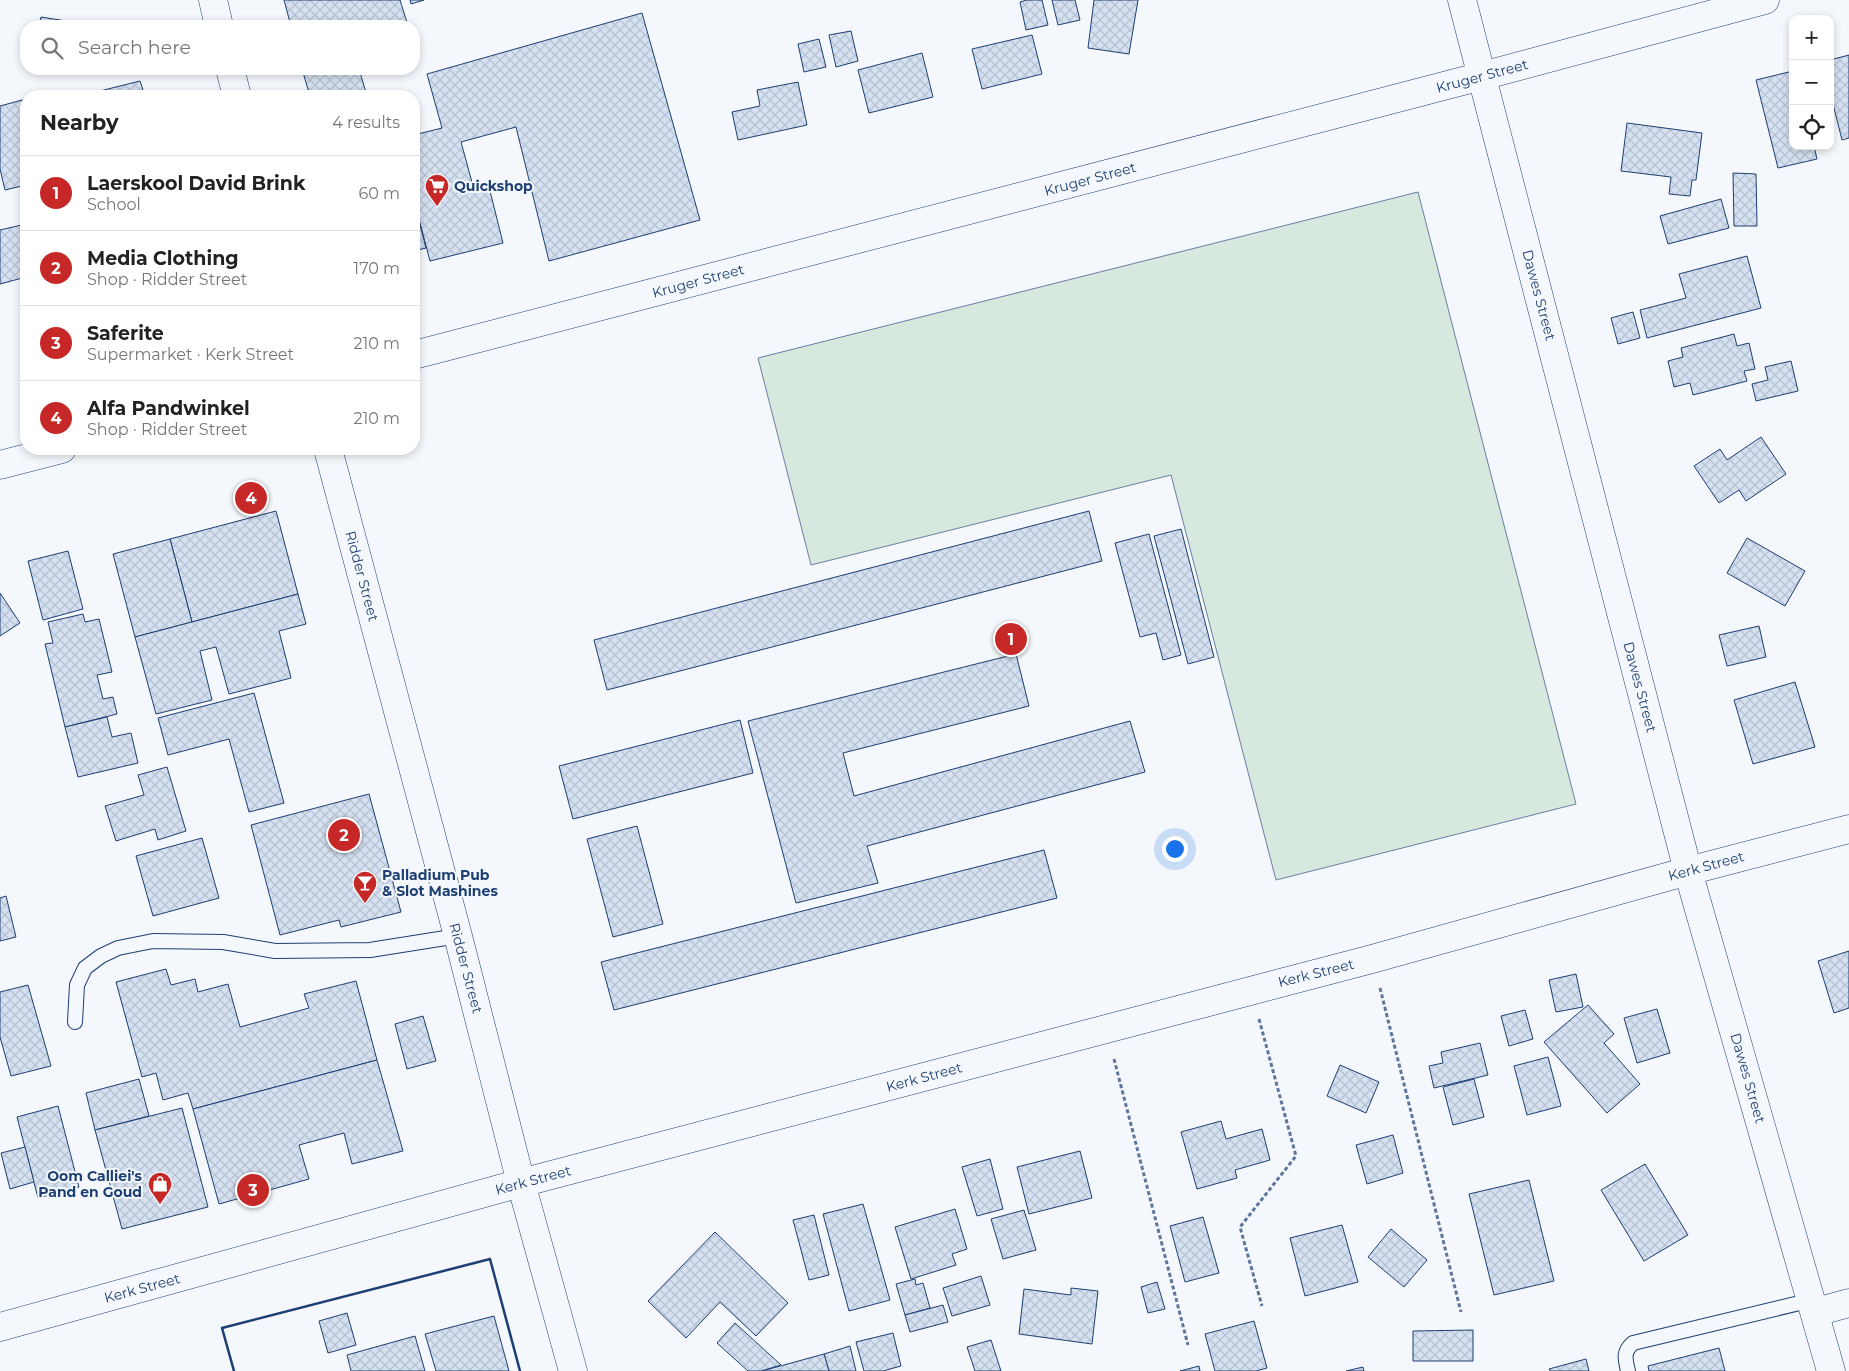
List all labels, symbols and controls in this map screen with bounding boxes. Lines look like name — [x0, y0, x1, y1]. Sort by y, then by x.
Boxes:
map controls — [1789, 15, 1834, 150]
button: + — [1789, 15, 1834, 60]
search box — [20, 20, 420, 75]
icon: search — [38, 34, 66, 62]
text: Search here — [78, 36, 191, 59]
street label: Kruger Street — [1434, 55, 1530, 97]
button: − — [1789, 60, 1834, 105]
button: locate — [1789, 105, 1834, 150]
text: Nearby — [40, 110, 119, 135]
text: 4 results — [332, 113, 400, 132]
street label: Kruger Street — [1042, 158, 1138, 200]
text: Laerskool David Brink — [87, 172, 305, 195]
supermarket icon: Quickshop — [424, 173, 450, 207]
place label: Quickshop — [454, 177, 533, 195]
text: 1 — [53, 184, 59, 203]
text: 60 m — [358, 184, 400, 203]
text: School — [87, 195, 141, 214]
text: Media Clothing — [87, 247, 239, 270]
street label: Dawes Street — [1518, 248, 1560, 343]
text: 2 — [51, 259, 61, 278]
text: 170 m — [353, 259, 400, 278]
street label: Kruger Street — [650, 260, 746, 302]
text: Shop · Ridder Street — [87, 270, 247, 289]
text: Saferite — [87, 322, 164, 345]
text: 3 — [51, 334, 61, 353]
text: 210 m — [353, 334, 400, 353]
text: Supermarket · Kerk Street — [87, 345, 294, 364]
text: Alfa Pandwinkel — [87, 397, 250, 420]
text: 4 — [50, 409, 62, 428]
text: 210 m — [353, 409, 400, 428]
text: Shop · Ridder Street — [87, 420, 247, 439]
pin: 4 — [235, 479, 267, 517]
street label: Ridder Street — [341, 529, 383, 624]
pin: 1 — [995, 620, 1027, 658]
street label: Dawes Street — [1619, 640, 1661, 735]
pin: 2 — [328, 816, 360, 854]
your location — [1162, 836, 1188, 862]
street label: Kerk Street — [1666, 847, 1746, 885]
place label: Palladium Pub & Slot Mashines — [382, 866, 498, 900]
bar icon: Palladium Pub & Slot Mashines — [352, 870, 378, 904]
street label: Ridder Street — [445, 921, 487, 1016]
street label: Kerk Street — [1276, 955, 1356, 991]
street label: Dawes Street — [1727, 1031, 1770, 1126]
street label: Kerk Street — [884, 1058, 964, 1096]
street label: Kerk Street — [493, 1161, 573, 1199]
place label: Oom Calliei's Pand en Goud — [38, 1167, 143, 1201]
shop icon: Oom Calliei's Pand en Goud — [147, 1171, 173, 1205]
pin: 3 — [237, 1171, 269, 1209]
street label: Kerk Street — [102, 1269, 182, 1307]

